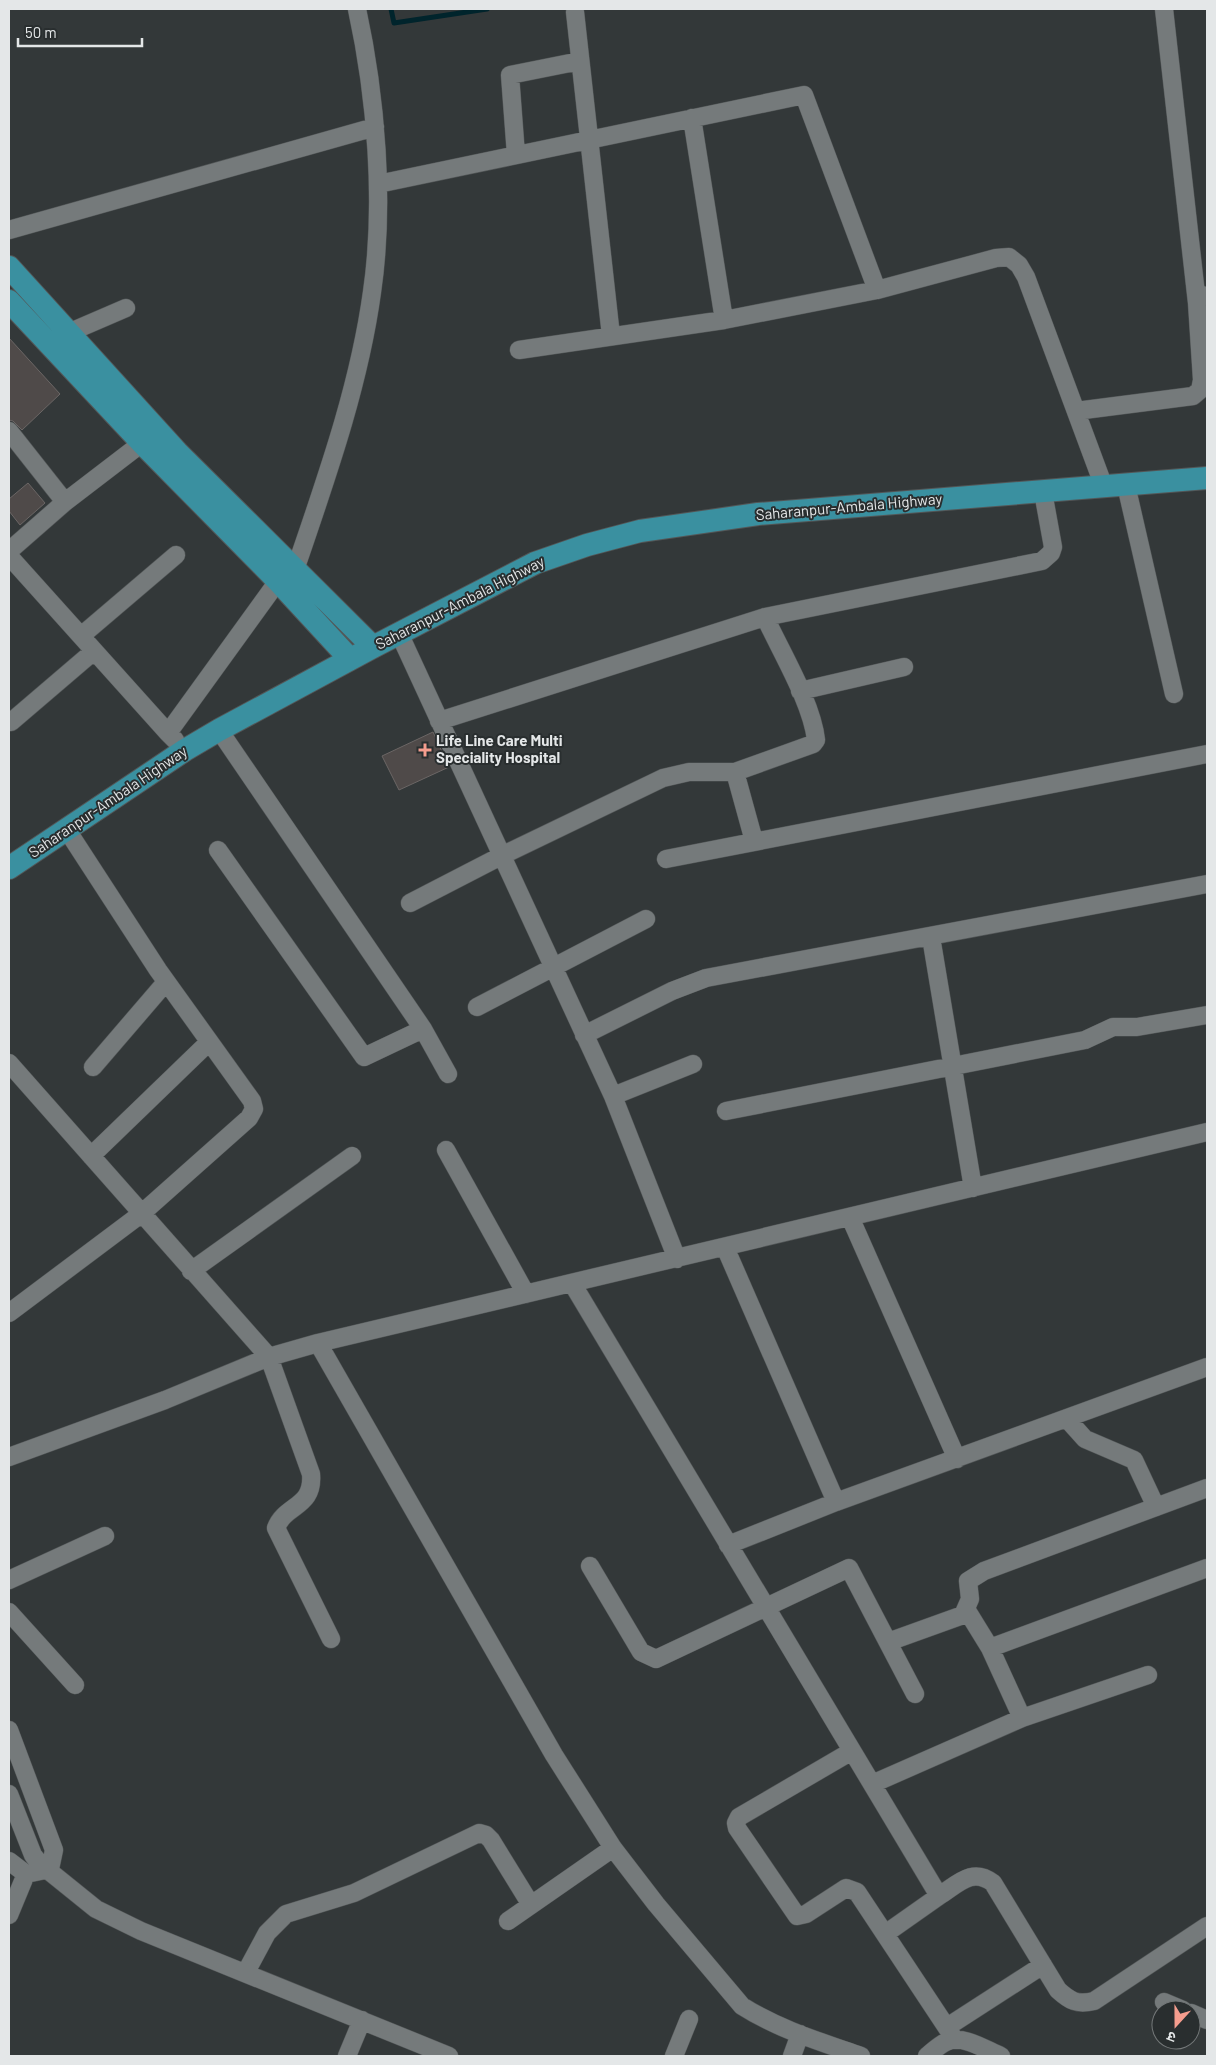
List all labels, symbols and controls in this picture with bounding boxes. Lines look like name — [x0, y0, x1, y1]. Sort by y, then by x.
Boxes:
scale bar — [18, 15, 141, 47]
text: 50 m — [25, 23, 57, 41]
street label: Saharanpur-Ambala Highway — [755, 489, 943, 523]
street label: Saharanpur-Ambala Highway — [372, 552, 547, 653]
place label: Life Line Care Multi Speciality Hospital — [436, 731, 563, 766]
street label: Saharanpur-Ambala Highway — [25, 741, 190, 861]
marker: Life Line Care Multi Speciality Hospital — [418, 743, 432, 757]
north arrow — [1151, 2000, 1201, 2050]
text: उ — [1164, 2028, 1178, 2047]

